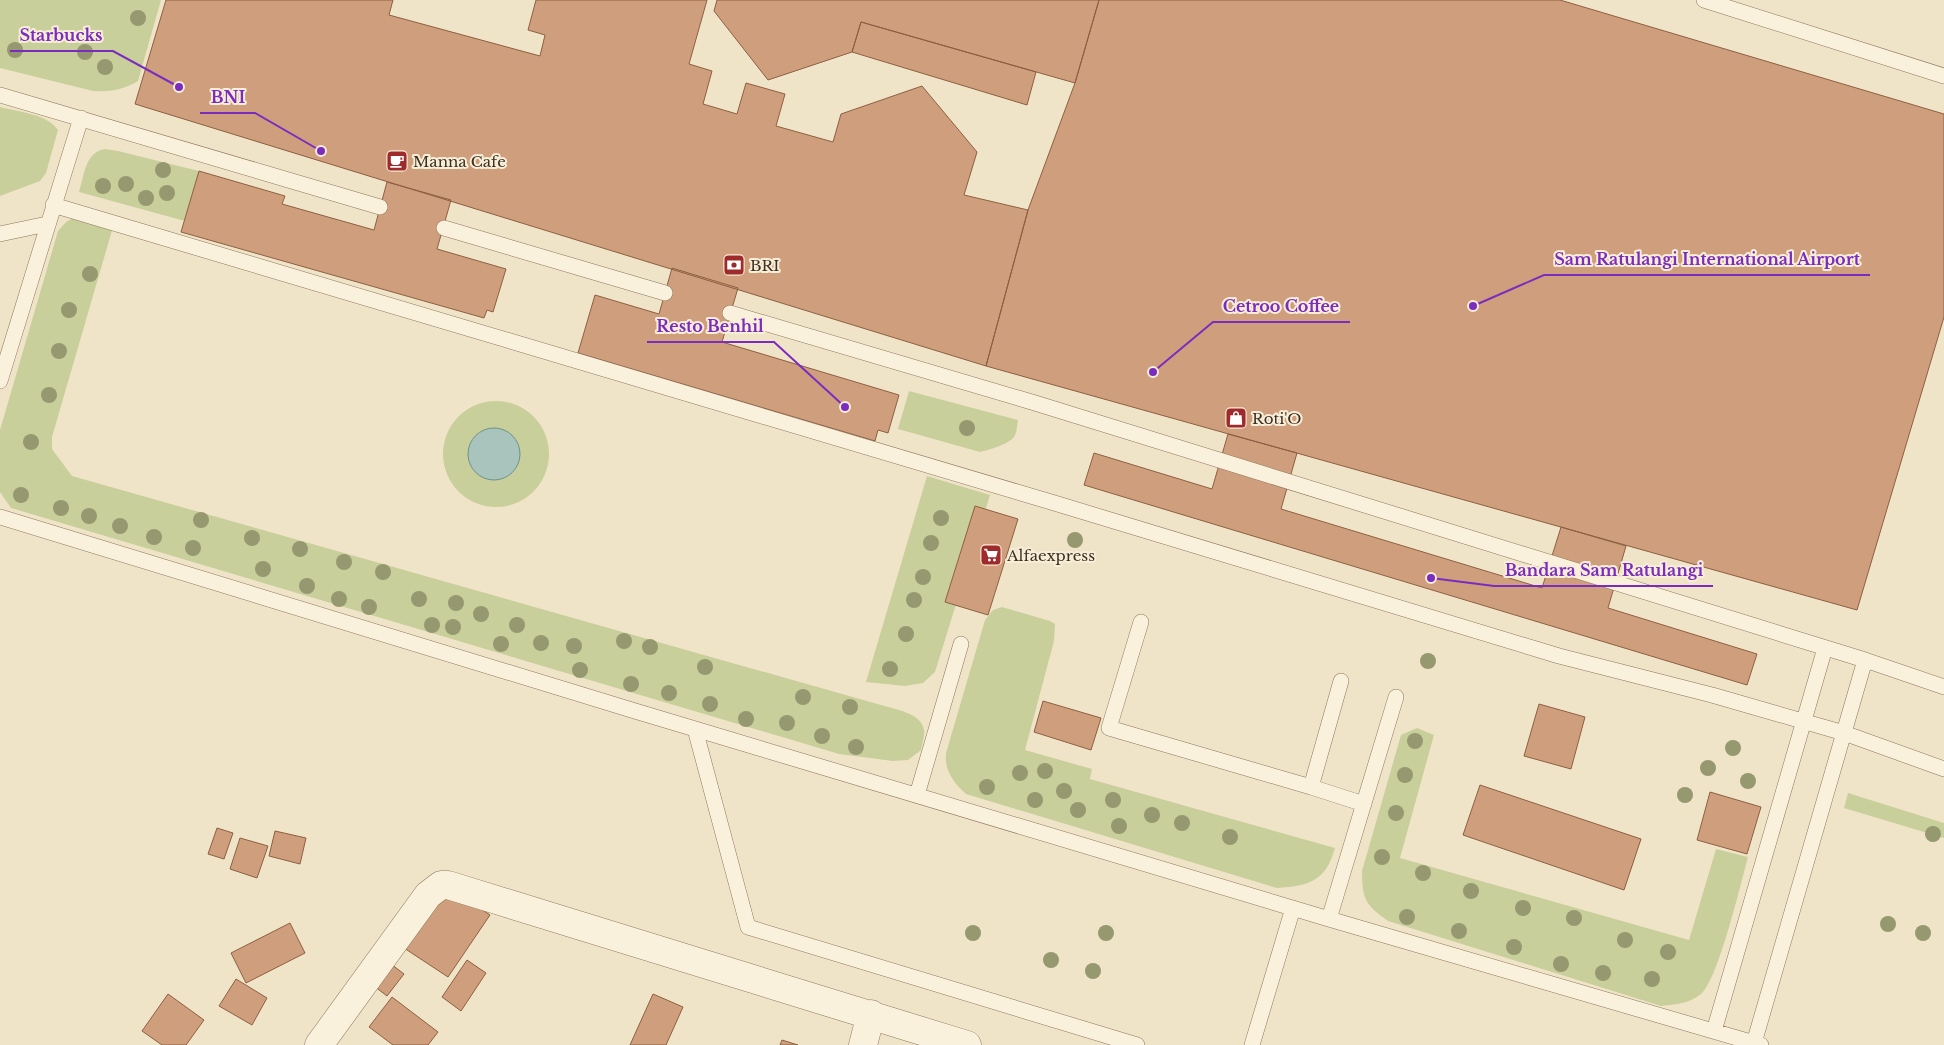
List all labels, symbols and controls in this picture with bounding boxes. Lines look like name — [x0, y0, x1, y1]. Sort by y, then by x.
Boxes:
callout: Starbucks — [10, 20, 113, 51]
text: Starbucks — [19, 25, 103, 45]
callout: BNI — [200, 82, 255, 113]
text: BNI — [211, 87, 245, 107]
cafe icon: Manna Cafe — [385, 149, 409, 173]
place label: Manna Cafe — [413, 152, 506, 171]
callout: Sam Ratulangi International Airport — [1544, 244, 1870, 275]
text: Sam Ratulangi International Airport — [1554, 249, 1861, 269]
bank icon: BRI — [722, 253, 746, 277]
place label: BRI — [750, 256, 779, 275]
callout: Cetroo Coffee — [1213, 291, 1350, 322]
text: Cetroo Coffee — [1223, 296, 1339, 316]
callout: Resto Benhil — [647, 311, 774, 342]
text: Resto Benhil — [656, 316, 764, 336]
shop icon: Roti'O — [1224, 406, 1248, 430]
place label: Roti'O — [1252, 409, 1302, 428]
supermarket icon: Alfaexpress — [979, 543, 1003, 567]
place label: Alfaexpress — [1006, 546, 1095, 565]
callout: Bandara Sam Ratulangi — [1494, 555, 1713, 586]
text: Bandara Sam Ratulangi — [1505, 560, 1704, 580]

